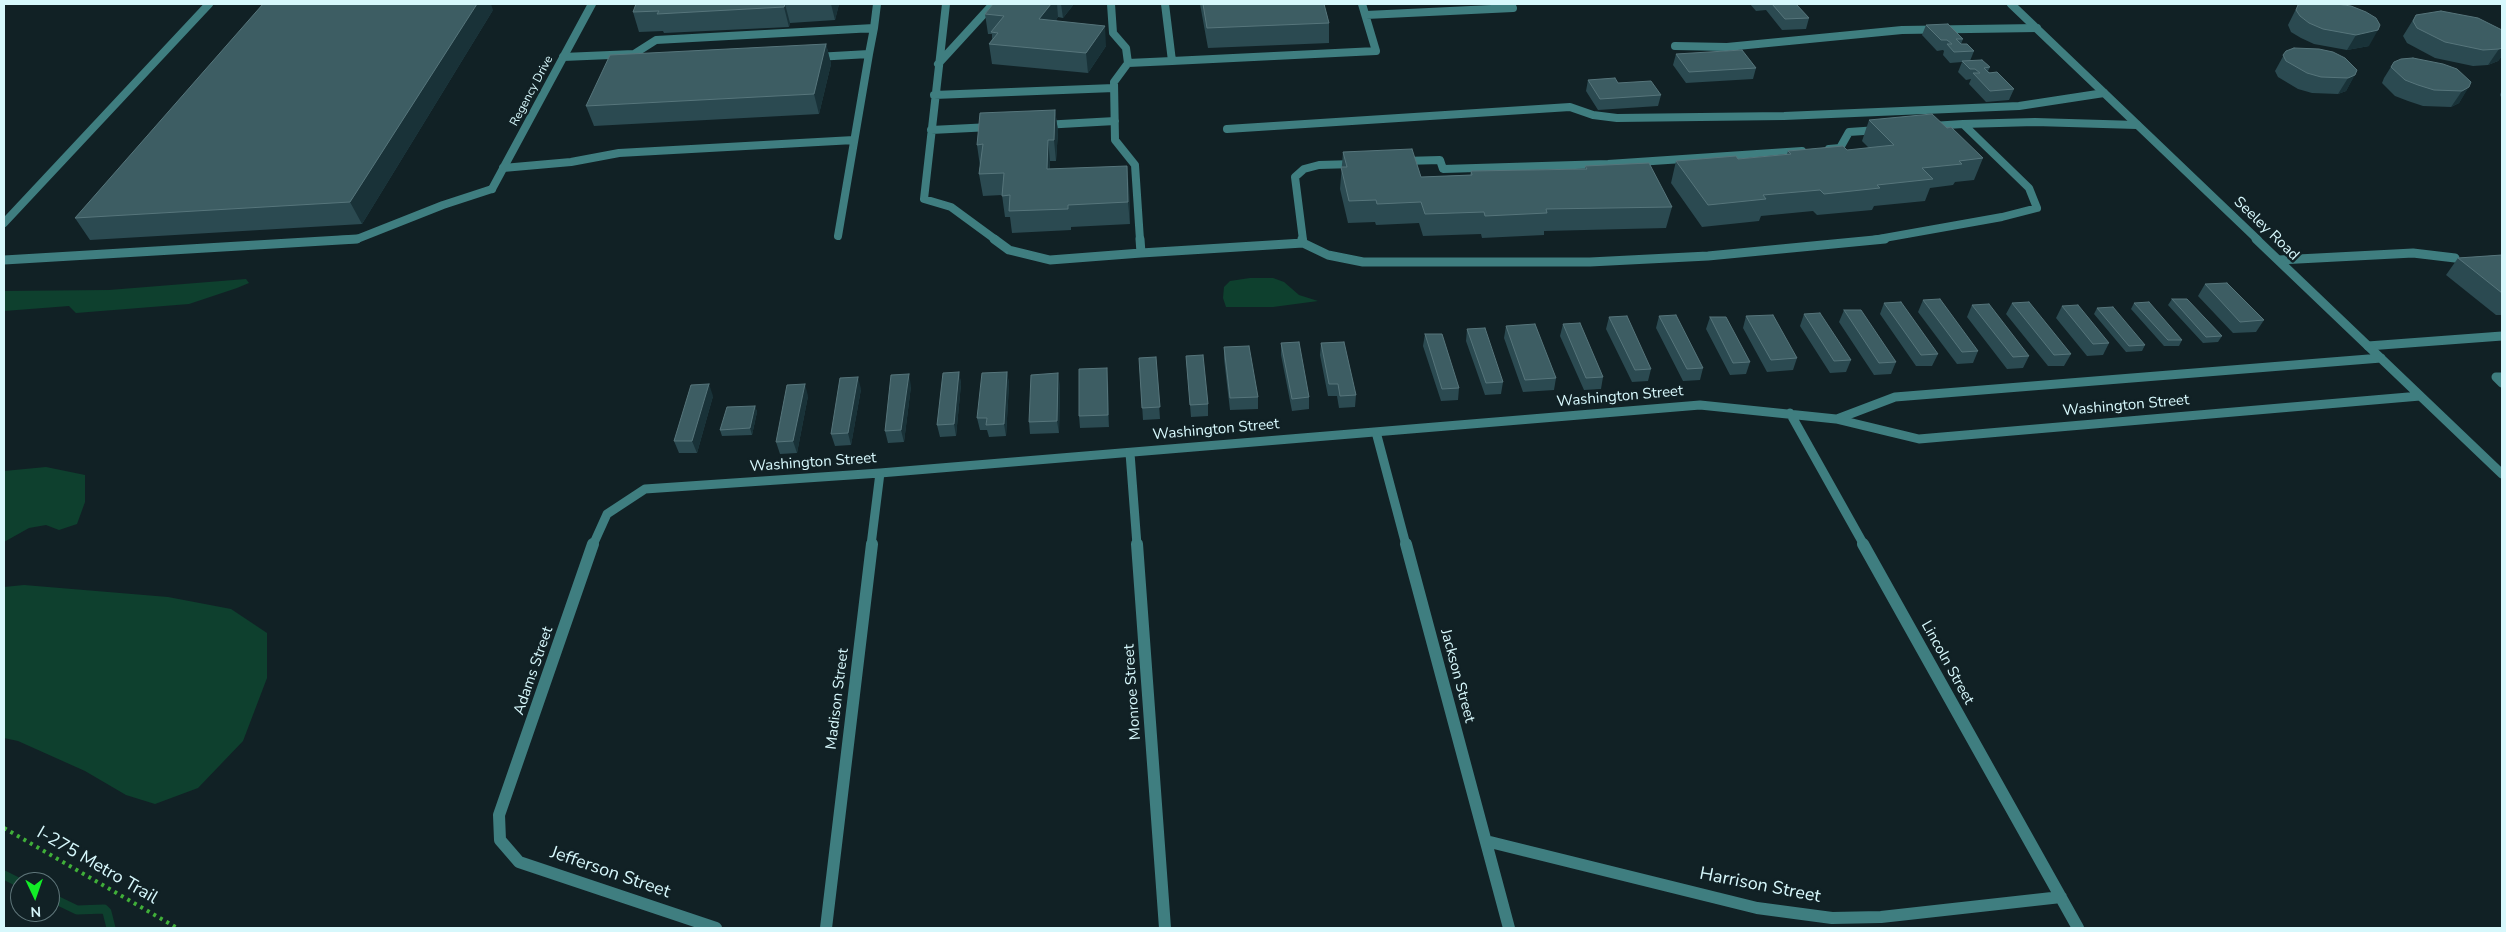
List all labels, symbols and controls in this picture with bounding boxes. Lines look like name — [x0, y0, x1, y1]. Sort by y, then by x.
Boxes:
street label: Regency Drive — [507, 53, 557, 129]
street label: Seeley Road — [2230, 193, 2302, 265]
street label: Washington Street — [1556, 383, 1684, 411]
street label: Washington Street — [2062, 392, 2190, 420]
street label: Washington Street — [1152, 416, 1280, 444]
street label: Washington Street — [749, 450, 877, 476]
street label: Lincoln Street — [1917, 618, 1977, 708]
street label: Adams Street — [510, 624, 558, 718]
street label: Jackson Street — [1436, 627, 1478, 725]
street label: Monroe Street — [1121, 643, 1145, 741]
street label: Madison Street — [823, 647, 853, 751]
street label: I-275 Metro Trail — [33, 823, 161, 909]
street label: Jefferson Street — [547, 842, 673, 904]
street label: Harrison Street — [1698, 864, 1822, 908]
north arrow — [10, 872, 60, 922]
text: N — [30, 902, 41, 921]

